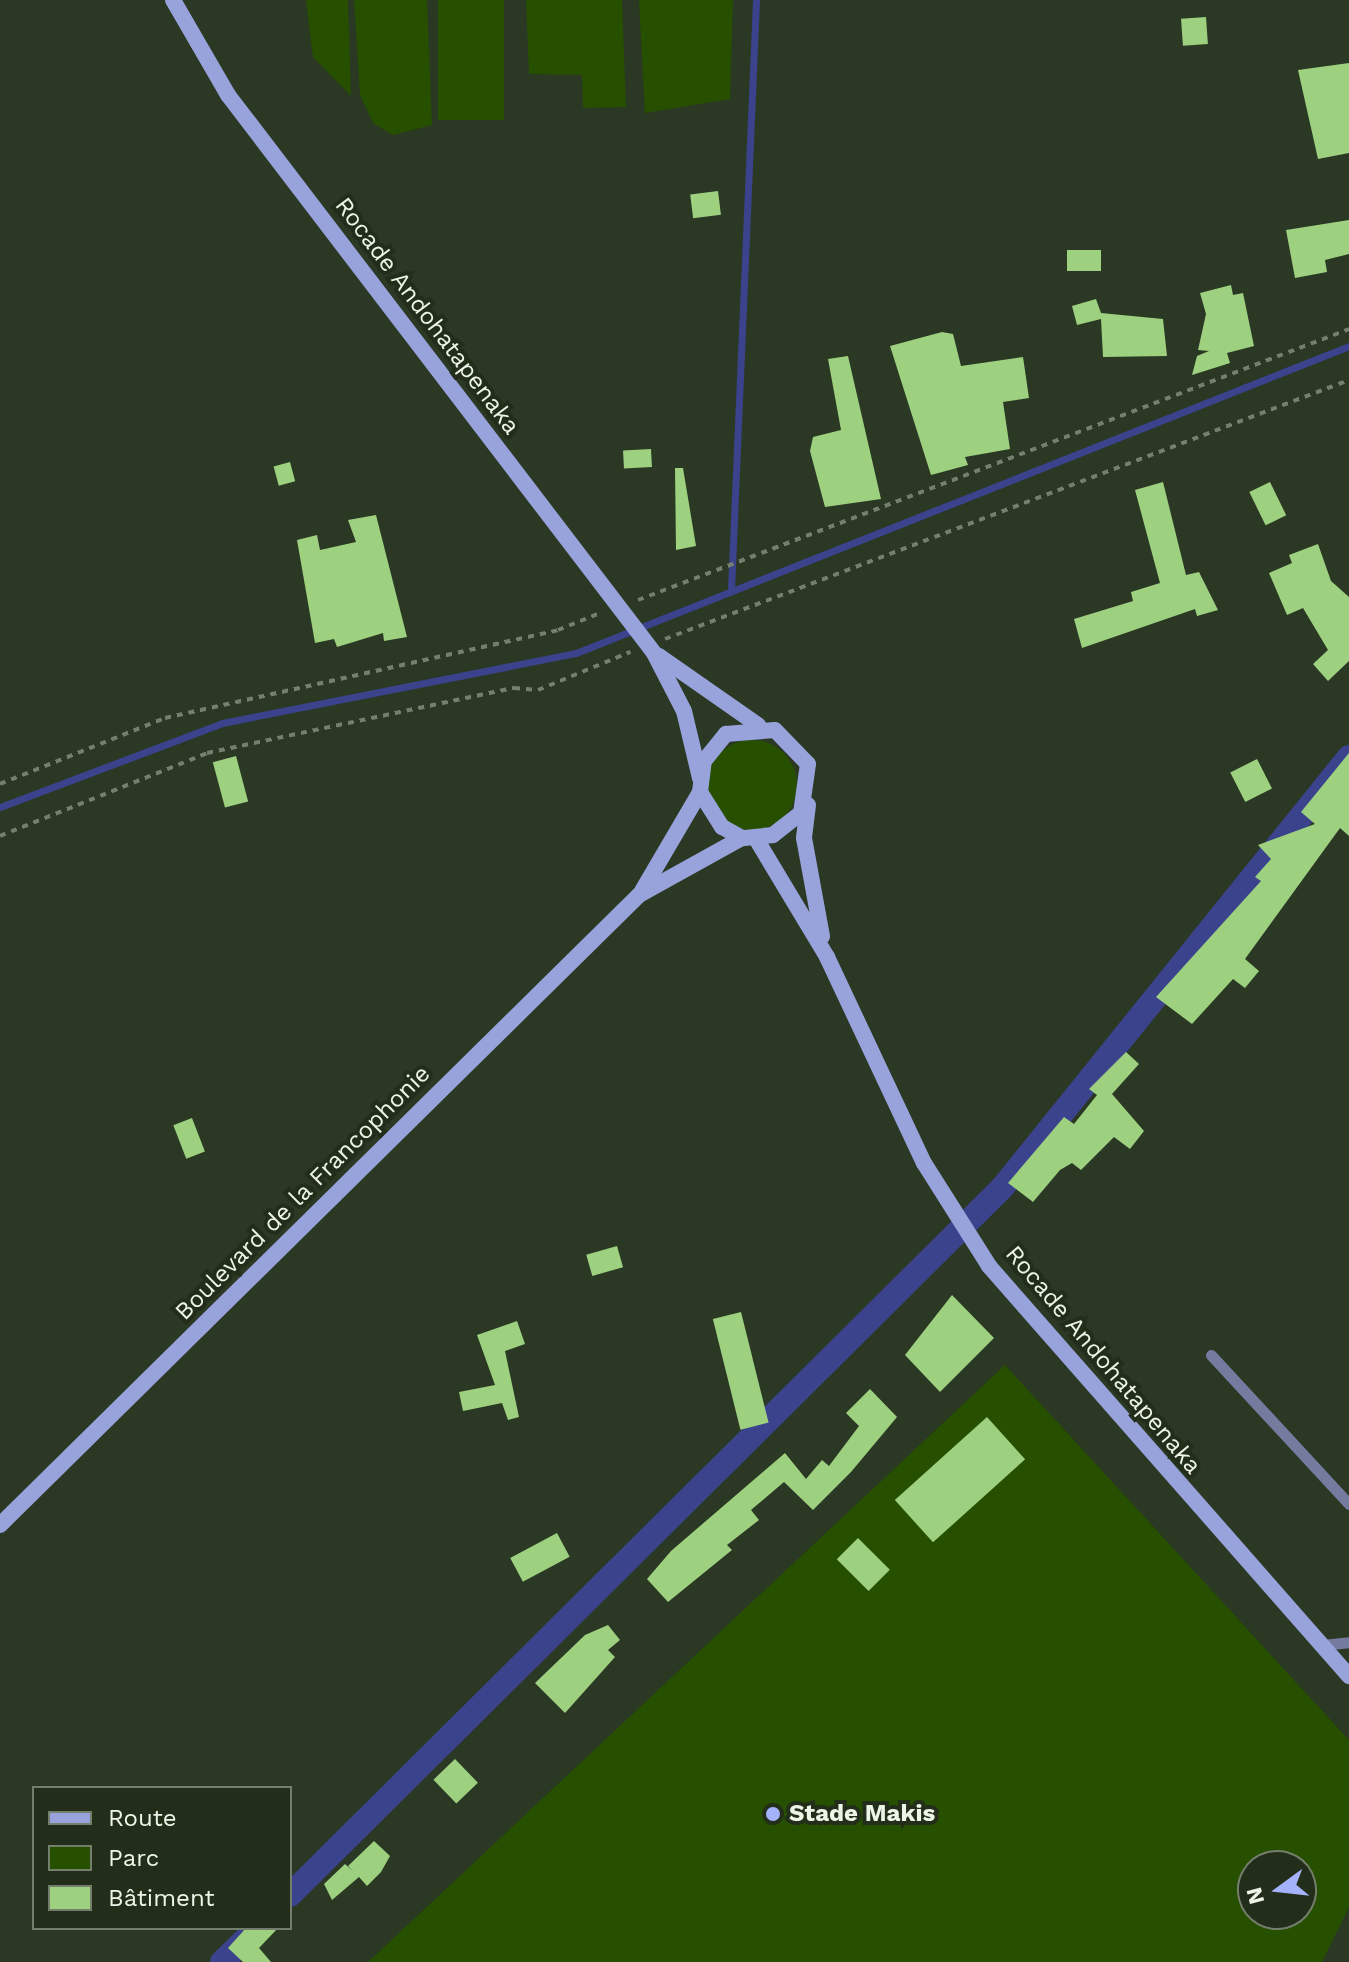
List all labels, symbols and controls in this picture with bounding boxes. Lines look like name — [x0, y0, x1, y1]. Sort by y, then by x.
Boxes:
street label: Rocade Andohatapenaka — [328, 191, 526, 441]
street label: Boulevard de la Francophonie — [169, 1059, 437, 1327]
street label: Rocade Andohatapenaka — [999, 1240, 1207, 1480]
legend — [32, 1786, 292, 1930]
place label: Stade Makis — [789, 1800, 935, 1828]
text: Route — [108, 1804, 177, 1832]
marker: Stade Makis — [764, 1805, 782, 1823]
text: Parc — [108, 1844, 159, 1872]
north arrow — [1237, 1850, 1317, 1930]
text: Bâtiment — [108, 1884, 215, 1912]
text: N — [1241, 1885, 1269, 1907]

